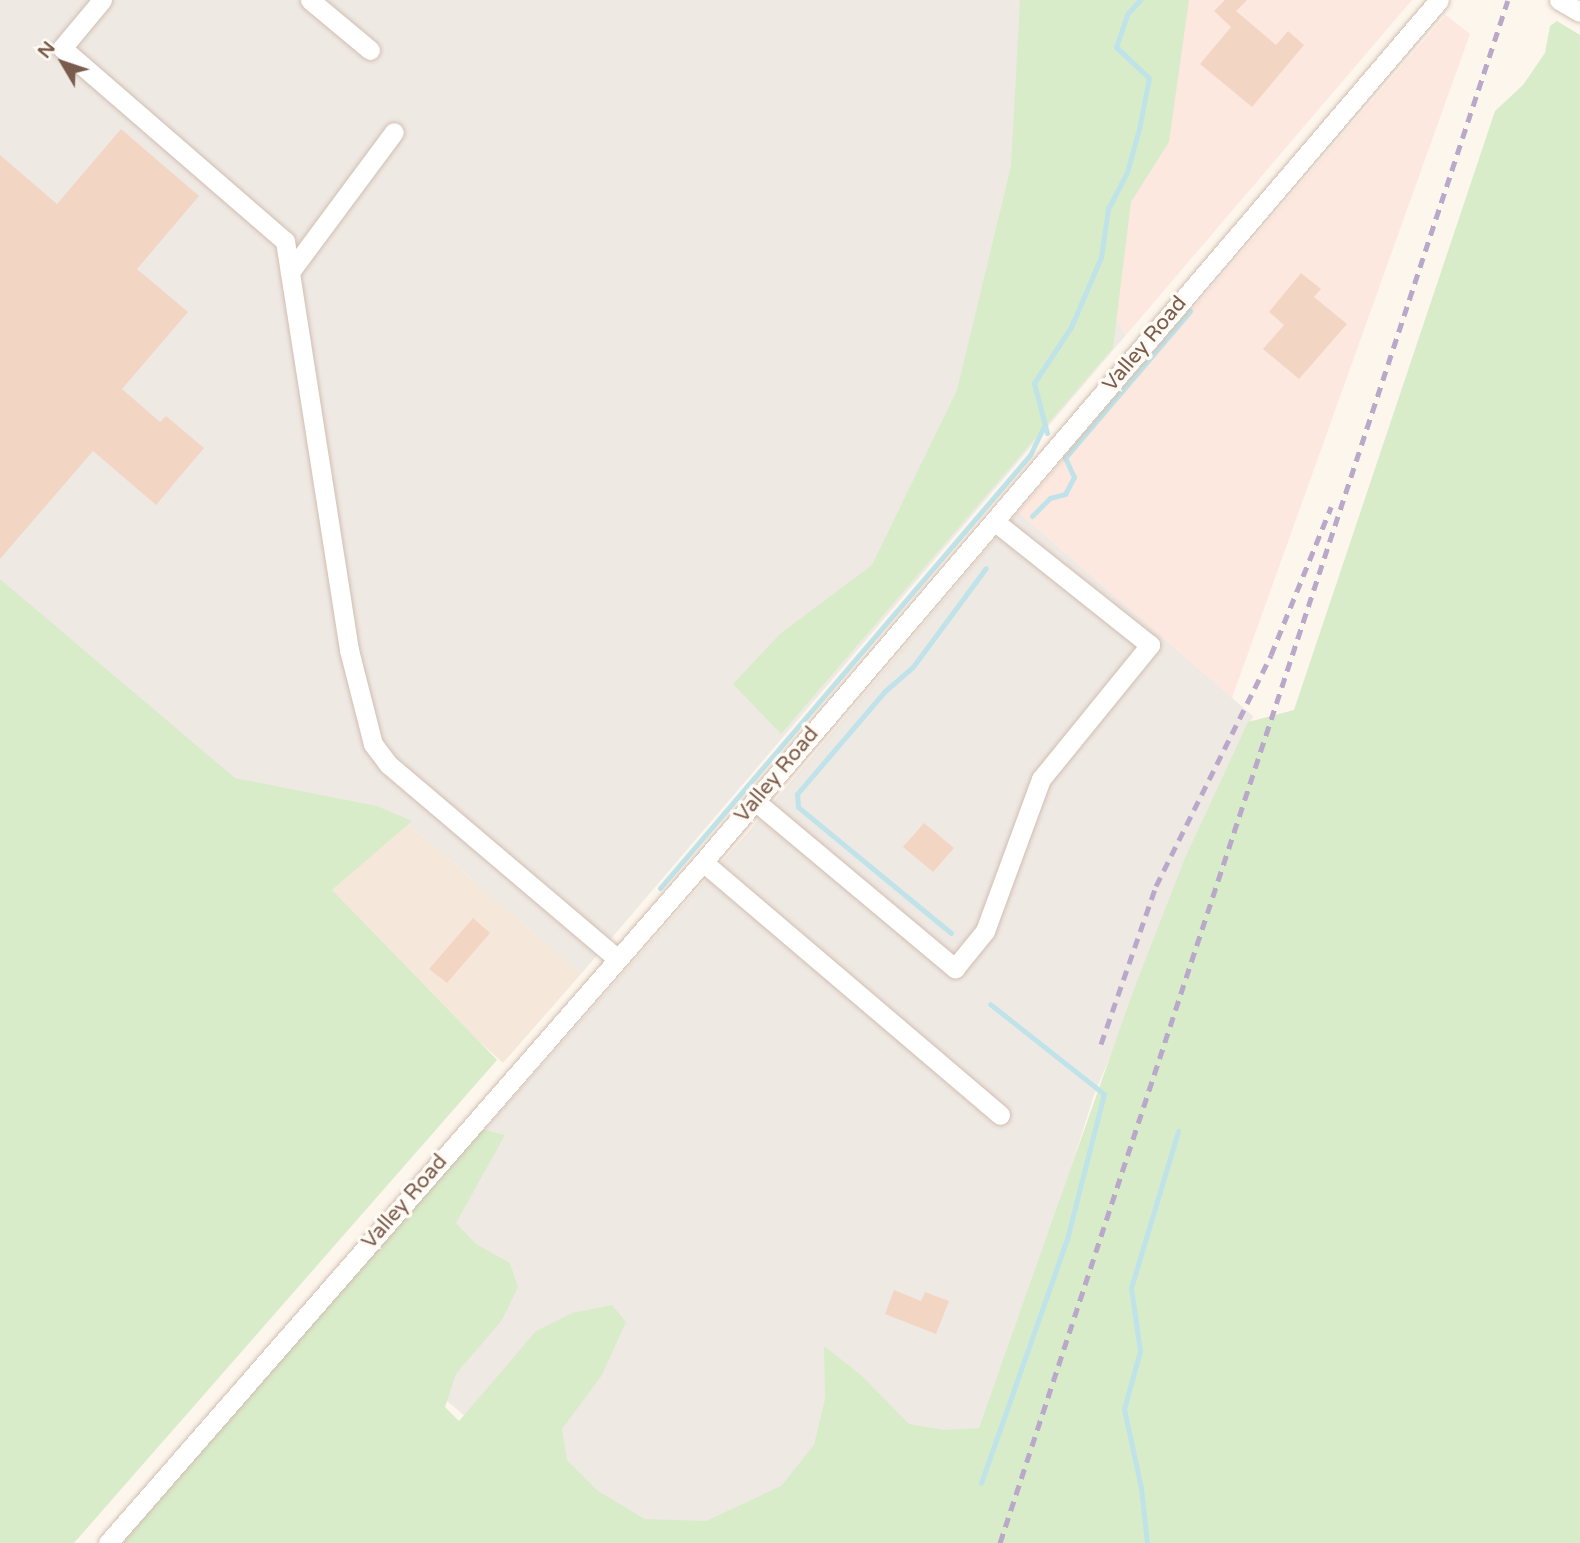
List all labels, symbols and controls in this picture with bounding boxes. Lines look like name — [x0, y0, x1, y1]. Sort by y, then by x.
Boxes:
north arrow — [28, 28, 98, 98]
text: N — [33, 37, 60, 63]
street label: Valley Road — [1098, 291, 1192, 397]
street label: Valley Road — [730, 722, 824, 828]
street label: Valley Road — [357, 1150, 453, 1254]

